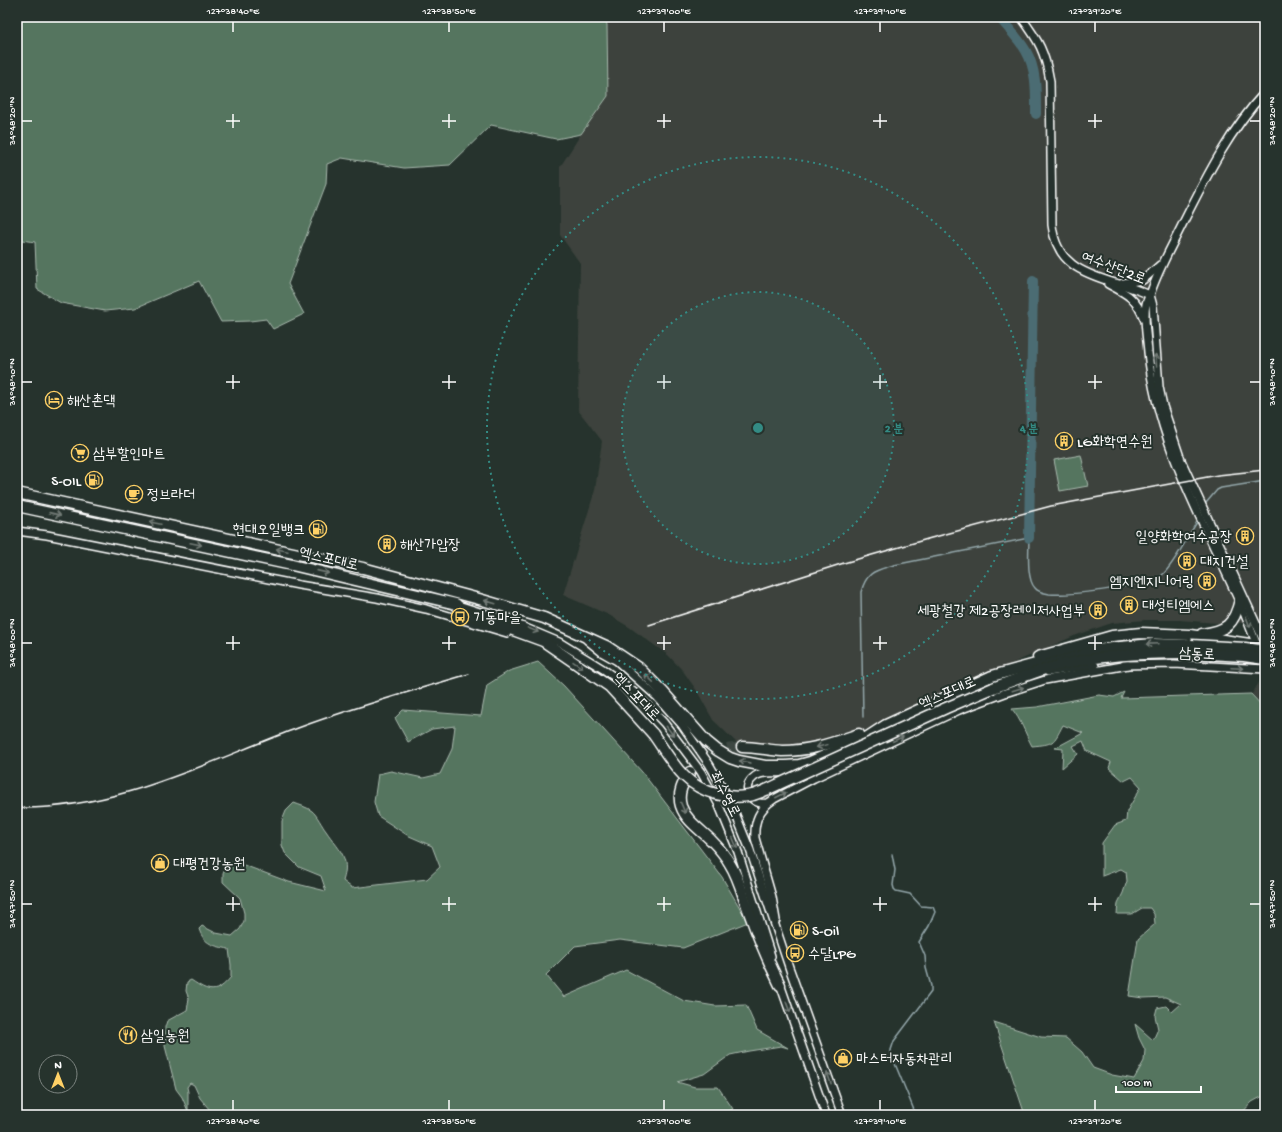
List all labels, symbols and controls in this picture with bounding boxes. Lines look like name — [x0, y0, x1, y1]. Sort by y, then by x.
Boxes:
text: 127°38'40"E — [206, 6, 260, 18]
text: 127°38'50"E — [421, 6, 476, 18]
text: 127°39'00"E — [636, 6, 691, 18]
text: 127°39'10"E — [853, 6, 907, 18]
text: 127°39'20"E — [1068, 6, 1122, 18]
text: 34°48'20"N — [7, 96, 19, 146]
text: 34°48'20"N — [1267, 96, 1279, 146]
street label: 여수산단2로 — [1078, 248, 1148, 289]
one-way arrow — [1153, 354, 1160, 367]
text: 34°48'10"N — [7, 358, 19, 407]
text: 34°48'10"N — [1267, 358, 1279, 407]
hotel icon: 해산촌댁 — [44, 390, 64, 410]
place label: 해산촌댁 — [67, 393, 115, 411]
centre of rings — [751, 421, 765, 435]
text: 2 분 — [885, 423, 904, 437]
text: 4 분 — [1019, 423, 1038, 437]
building icon: LG화학연수원 — [1054, 431, 1074, 451]
place label: LG화학연수원 — [1077, 434, 1152, 452]
supermarket icon: 삼부할인마트 — [70, 443, 90, 463]
place label: 삼부할인마트 — [93, 446, 165, 464]
fuel station icon: S-OIL — [84, 470, 104, 490]
place label: S-OIL — [51, 473, 82, 491]
cafe icon: 정브라더 — [124, 484, 144, 504]
place label: 정브라더 — [147, 487, 195, 505]
one-way arrow — [48, 511, 61, 519]
one-way arrow — [149, 518, 162, 526]
fuel station icon: 현대오일뱅크 — [308, 519, 328, 539]
place label: 현대오일뱅크 — [233, 522, 305, 540]
building icon: 일양화학여수공장 — [1235, 526, 1255, 546]
place label: 일양화학여수공장 — [1135, 529, 1232, 547]
building icon: 해산가압장 — [377, 534, 397, 554]
place label: 해산가압장 — [400, 537, 460, 555]
one-way arrow — [189, 541, 202, 549]
street label: 엑스포대로 — [297, 544, 360, 576]
one-way arrow — [276, 546, 289, 554]
building icon: 대지건설 — [1177, 551, 1197, 571]
place label: 대지건설 — [1200, 554, 1248, 572]
one-way arrow — [316, 568, 329, 576]
building icon: 엠지엔지니어링 — [1197, 571, 1217, 591]
place label: 엠지엔지니어링 — [1110, 574, 1194, 592]
building icon: 대성티엠에스 — [1119, 595, 1139, 615]
one-way arrow — [483, 598, 496, 605]
place label: 대성티엠에스 — [1142, 598, 1214, 616]
building icon: 세광철강 제2공장레이저사업부 — [1088, 600, 1108, 620]
place label: 세광철강 제2공장레이저사업부 — [917, 603, 1085, 621]
bus stop icon: 기동마을 — [450, 607, 470, 627]
place label: 기동마을 — [473, 610, 521, 628]
one-way arrow — [1244, 616, 1252, 628]
text: 34°48'00"N — [7, 618, 19, 669]
text: 34°48'00"N — [1267, 618, 1279, 669]
one-way arrow — [527, 627, 539, 635]
one-way arrow — [1146, 641, 1159, 648]
street label: 삼동로 — [1178, 645, 1215, 665]
one-way arrow — [572, 660, 583, 669]
one-way arrow — [1230, 664, 1243, 671]
street label: 엑스포대로 — [608, 669, 663, 725]
one-way arrow — [644, 673, 654, 682]
street label: 엑스포대로 — [917, 673, 979, 714]
one-way arrow — [1011, 685, 1024, 692]
one-way arrow — [666, 726, 674, 737]
one-way arrow — [892, 735, 904, 742]
one-way arrow — [816, 743, 829, 750]
one-way arrow — [738, 758, 751, 766]
street label: 좌수영로 — [705, 769, 743, 821]
one-way arrow — [774, 791, 786, 798]
one-way arrow — [680, 802, 687, 814]
one-way arrow — [731, 837, 739, 849]
shop icon: 대평건강농원 — [150, 853, 170, 873]
place label: 대평건강농원 — [173, 856, 245, 874]
text: 34°47'50"N — [7, 879, 19, 929]
text: 34°47'50"N — [1267, 879, 1279, 929]
fuel station icon: S-Oil — [789, 920, 809, 940]
place label: S-Oil — [812, 923, 839, 941]
bus stop icon: 수달LPG — [785, 943, 805, 963]
place label: 수달LPG — [808, 946, 856, 964]
one-way arrow — [784, 1000, 792, 1012]
restaurant icon: 삼일농원 — [118, 1025, 138, 1045]
place label: 삼일농원 — [141, 1028, 189, 1046]
shop icon: 마스터자동차관리 — [833, 1048, 853, 1068]
place label: 마스터자동차관리 — [856, 1051, 953, 1069]
north arrow — [38, 1054, 78, 1094]
text: N — [54, 1060, 62, 1072]
scale bar — [1116, 1068, 1201, 1094]
one-way arrow — [825, 1073, 833, 1085]
text: 100 m — [1121, 1077, 1152, 1091]
text: 127°38'40"E — [206, 1116, 260, 1128]
text: 127°38'50"E — [421, 1116, 476, 1128]
text: 127°39'00"E — [636, 1116, 691, 1128]
text: 127°39'10"E — [853, 1116, 907, 1128]
text: 127°39'20"E — [1068, 1116, 1122, 1128]

